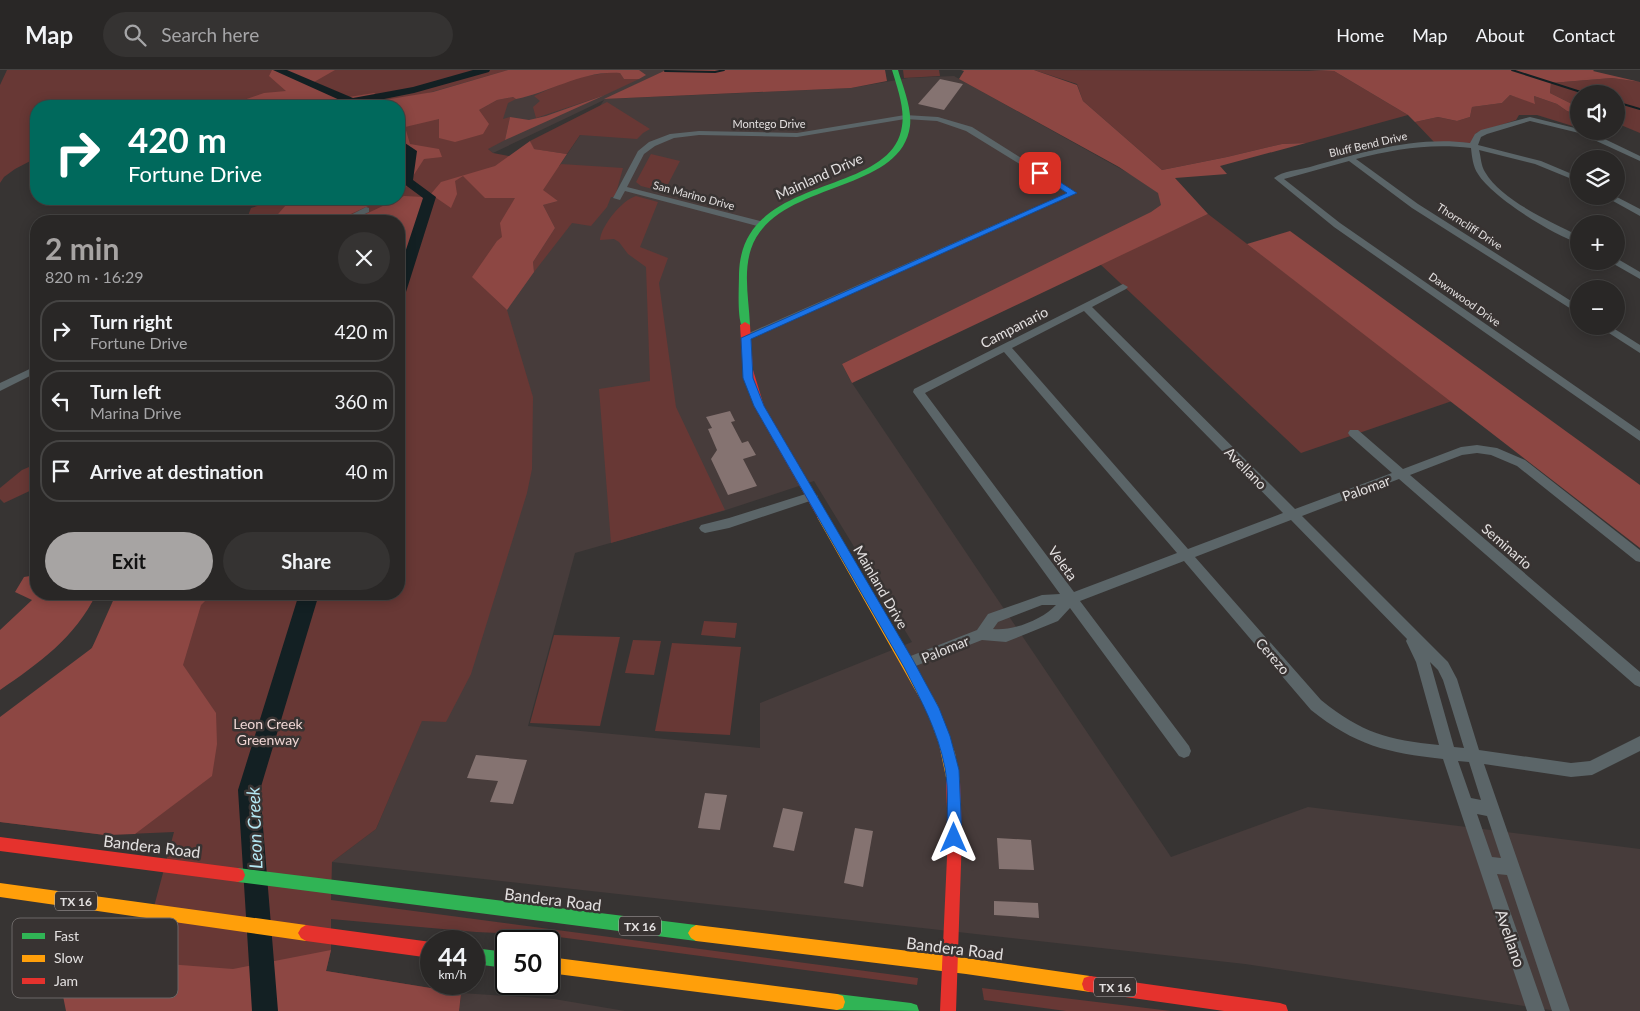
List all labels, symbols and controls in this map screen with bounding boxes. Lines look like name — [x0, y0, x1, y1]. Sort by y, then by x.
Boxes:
search box — [103, 12, 453, 57]
text: Map — [25, 20, 73, 49]
icon: search — [121, 21, 149, 49]
text: Search here — [161, 23, 259, 46]
text: Home — [1336, 24, 1384, 46]
text: Map — [1412, 24, 1448, 46]
text: About — [1476, 24, 1525, 46]
text: Contact — [1553, 24, 1615, 46]
map controls — [1570, 85, 1625, 335]
button: sound — [1570, 85, 1625, 140]
street label: Montego Drive — [733, 117, 806, 130]
text: 420 m — [128, 118, 227, 160]
icon: right — [45, 120, 110, 185]
street label: Bluff Bend Drive — [1328, 129, 1409, 159]
street label: Mainland Drive — [773, 149, 865, 203]
button: layers — [1570, 150, 1625, 205]
pin — [1019, 152, 1061, 194]
icon: arrive — [1026, 159, 1054, 187]
text: Fortune Drive — [128, 160, 262, 187]
street label: San Marino Drive — [652, 178, 736, 212]
street label: Thorncliff Drive — [1435, 200, 1505, 252]
button: + — [1570, 215, 1625, 270]
text: 2 min — [45, 230, 119, 266]
button: close — [338, 232, 390, 284]
text: 820 m · 16:29 — [45, 267, 144, 286]
street label: Dawnwood Drive — [1427, 269, 1504, 329]
button: − — [1570, 280, 1625, 335]
street label: Campanario — [977, 303, 1051, 351]
text: Turn right — [90, 310, 172, 333]
icon: right — [47, 317, 75, 345]
text: 420 m — [334, 320, 388, 343]
text: Fortune Drive — [90, 333, 188, 352]
text: Turn left — [90, 380, 161, 403]
icon: left — [47, 387, 75, 415]
text: 360 m — [334, 390, 388, 413]
text: Marina Drive — [90, 403, 181, 422]
street label: Avellano — [1221, 443, 1271, 493]
icon: arrive — [47, 457, 75, 485]
text: Arrive at destination — [90, 460, 263, 483]
text: 40 m — [345, 460, 388, 483]
street label: Palomar — [1340, 471, 1392, 505]
street label: Seminario — [1478, 520, 1536, 572]
button: Exit — [45, 532, 213, 590]
button: Share — [223, 532, 390, 590]
street label: Mainland Drive — [850, 542, 912, 632]
street label: Veleta — [1045, 542, 1081, 584]
street label: Palomar — [919, 632, 971, 666]
street label: Cerezo — [1252, 634, 1294, 678]
park label: Leon Creek Greenway — [233, 715, 304, 748]
water label: Leon Creek — [242, 786, 266, 869]
position arrow — [927, 811, 979, 863]
street label: Bandera Road — [102, 831, 202, 861]
street label: Bandera Road — [503, 884, 603, 914]
road number: TX 16 — [55, 891, 97, 910]
street label: Avellano — [1492, 906, 1530, 970]
road number: TX 16 — [619, 916, 661, 936]
legend — [12, 918, 178, 998]
text: Fast — [54, 927, 79, 944]
speed limit sign: 50 — [495, 930, 560, 995]
street label: Bandera Road — [905, 933, 1005, 963]
text: 44 — [438, 941, 467, 971]
text: Slow — [54, 949, 84, 966]
text: km/h — [438, 967, 467, 982]
text: Jam — [54, 972, 78, 989]
road number: TX 16 — [1094, 978, 1136, 996]

